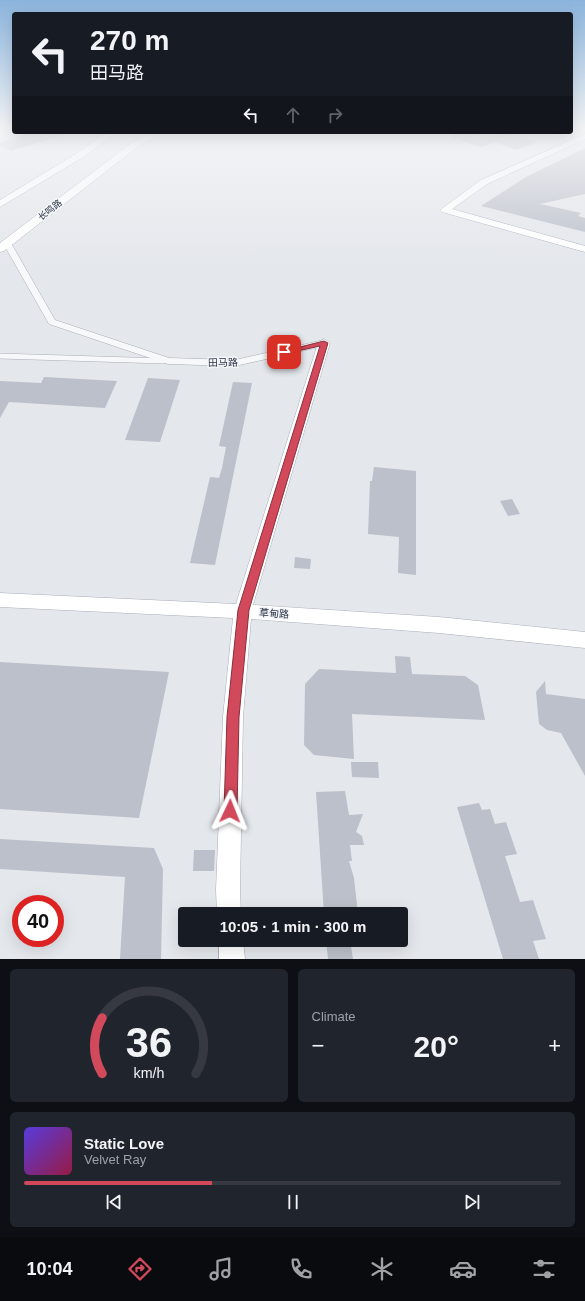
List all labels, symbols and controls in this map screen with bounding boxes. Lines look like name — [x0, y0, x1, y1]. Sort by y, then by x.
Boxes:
text: 270 m — [90, 25, 169, 56]
icon: left — [24, 28, 76, 80]
text: 田马路 — [90, 63, 144, 83]
icon: left — [240, 104, 262, 126]
icon: ahead — [282, 104, 304, 126]
icon: right — [324, 104, 346, 126]
street label: 长鸣路 — [36, 198, 64, 222]
pin — [267, 335, 301, 369]
icon: arrive — [273, 341, 295, 363]
street label: 田马路 — [208, 357, 238, 368]
street label: 草甸路 — [259, 607, 289, 620]
position arrow — [209, 790, 251, 832]
speed limit sign: 40 — [12, 895, 64, 947]
text: 10:05 · 1 min · 300 m — [220, 918, 366, 935]
text: Climate — [312, 1009, 356, 1024]
text: 36 — [126, 1018, 172, 1065]
text: 20° — [414, 1030, 459, 1063]
text: − — [312, 1033, 324, 1058]
text: + — [548, 1033, 561, 1058]
text: km/h — [133, 1064, 164, 1080]
text: Static Love — [84, 1135, 164, 1152]
text: Velvet Ray — [84, 1152, 146, 1167]
icon: previous — [103, 1191, 125, 1213]
icon: pause — [282, 1191, 304, 1213]
icon: next — [461, 1191, 483, 1213]
icon: directions — [126, 1255, 154, 1283]
icon: music — [207, 1255, 235, 1283]
icon: phone — [287, 1255, 315, 1283]
icon: climate — [368, 1255, 396, 1283]
icon: car — [449, 1255, 477, 1283]
icon: filters — [530, 1255, 558, 1283]
text: 10:04 — [26, 1259, 73, 1279]

